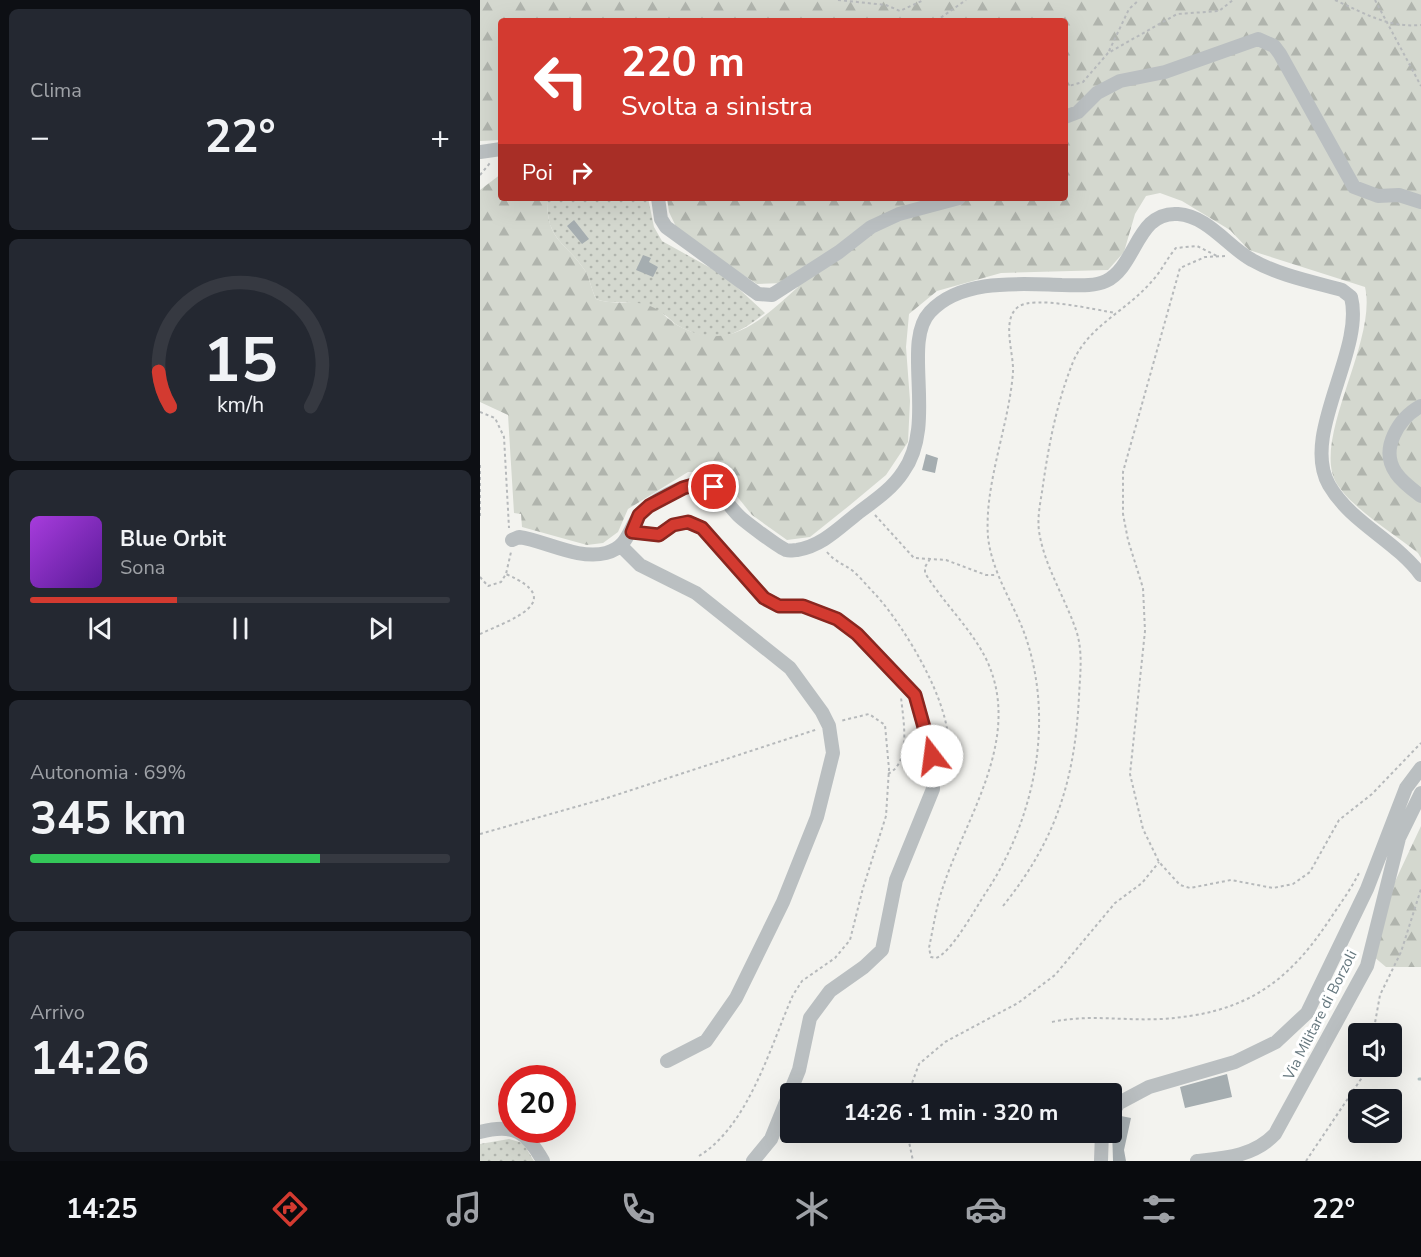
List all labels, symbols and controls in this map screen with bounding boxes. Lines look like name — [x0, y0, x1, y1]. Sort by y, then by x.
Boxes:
text: 220 m — [621, 34, 745, 91]
icon: left — [522, 42, 600, 120]
text: Clima — [30, 77, 82, 104]
text: Svolta a sinistra — [621, 88, 813, 125]
text: 22° — [204, 107, 276, 168]
text: − — [30, 115, 50, 160]
text: + — [430, 115, 450, 160]
icon: right — [565, 156, 598, 189]
text: Poi — [522, 158, 553, 188]
text: 15 — [203, 318, 277, 403]
text: km/h — [216, 391, 264, 421]
pin — [688, 461, 739, 512]
icon: arrive — [697, 470, 730, 503]
text: Blue Orbit — [120, 524, 226, 554]
text: Sona — [120, 554, 165, 581]
icon: previous — [84, 612, 117, 645]
icon: pause — [224, 612, 257, 645]
icon: next — [364, 612, 397, 645]
position arrow — [900, 724, 964, 788]
text: Autonomia · 69% — [30, 759, 186, 786]
text: 345 km — [30, 789, 187, 850]
street label: Via Militare di Borzoli — [1278, 947, 1361, 1084]
text: Arrivo — [30, 999, 85, 1026]
map controls — [1348, 1023, 1402, 1143]
button: sound — [1348, 1023, 1402, 1077]
text: 14:26 — [30, 1029, 149, 1090]
speed limit sign: 20 — [498, 1065, 576, 1143]
button: layers — [1348, 1089, 1402, 1143]
text: 14:26 · 1 min · 320 m — [844, 1098, 1058, 1128]
icon: directions — [269, 1188, 311, 1230]
icon: music — [443, 1188, 485, 1230]
icon: phone — [617, 1188, 659, 1230]
icon: climate — [791, 1188, 833, 1230]
icon: car — [965, 1188, 1007, 1230]
icon: filters — [1138, 1188, 1180, 1230]
text: 14:25 — [66, 1191, 137, 1228]
text: 22° — [1312, 1191, 1355, 1228]

